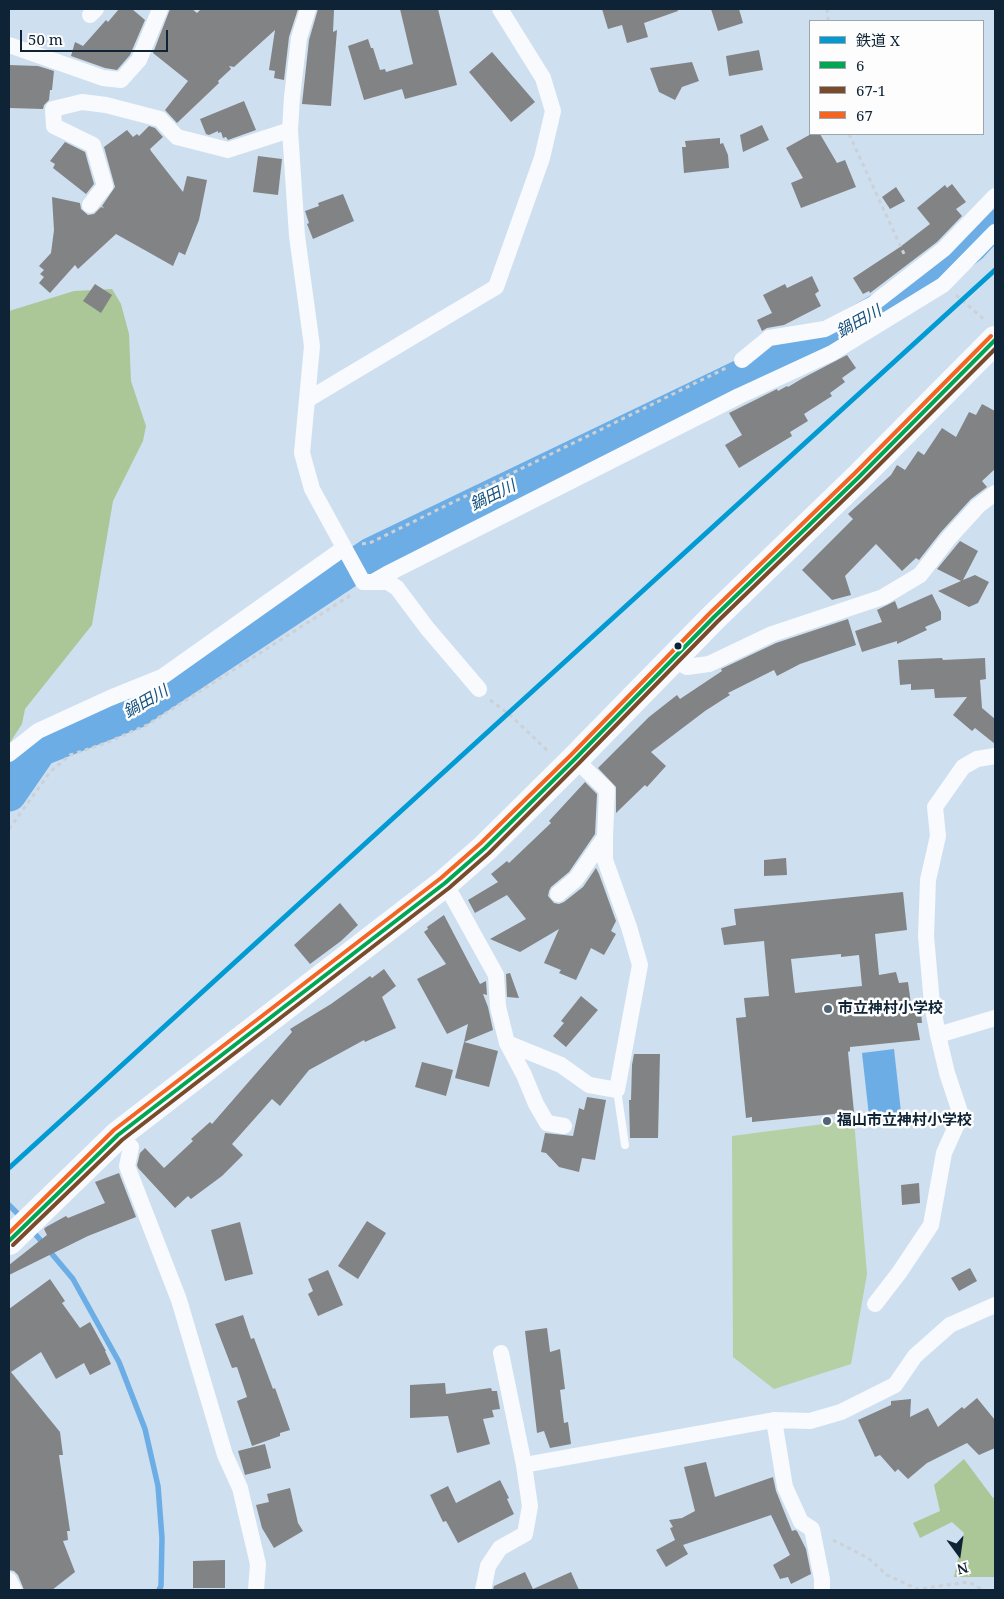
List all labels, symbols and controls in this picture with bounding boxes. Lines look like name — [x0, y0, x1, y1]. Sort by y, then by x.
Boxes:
scale bar — [22, 20, 170, 52]
legend — [809, 20, 984, 135]
text: 50 m — [28, 29, 63, 49]
text: 鉄道 X — [856, 30, 900, 50]
text: 6 — [856, 55, 864, 75]
text: 67-1 — [856, 80, 886, 100]
text: 67 — [856, 105, 873, 125]
water label: 鍋田川 — [833, 302, 885, 342]
water label: 鍋田川 — [467, 477, 519, 515]
unlabelled marker — [673, 641, 683, 651]
water label: 鍋田川 — [120, 682, 172, 722]
place label: 市立神村小学校 — [838, 1000, 943, 1018]
marker: 市立神村小学校 — [822, 1003, 834, 1015]
place label: 福山市立神村小学校 — [837, 1112, 972, 1130]
marker: 福山市立神村小学校 — [821, 1115, 833, 1127]
north arrow — [934, 1529, 984, 1579]
text: N — [955, 1558, 970, 1580]

